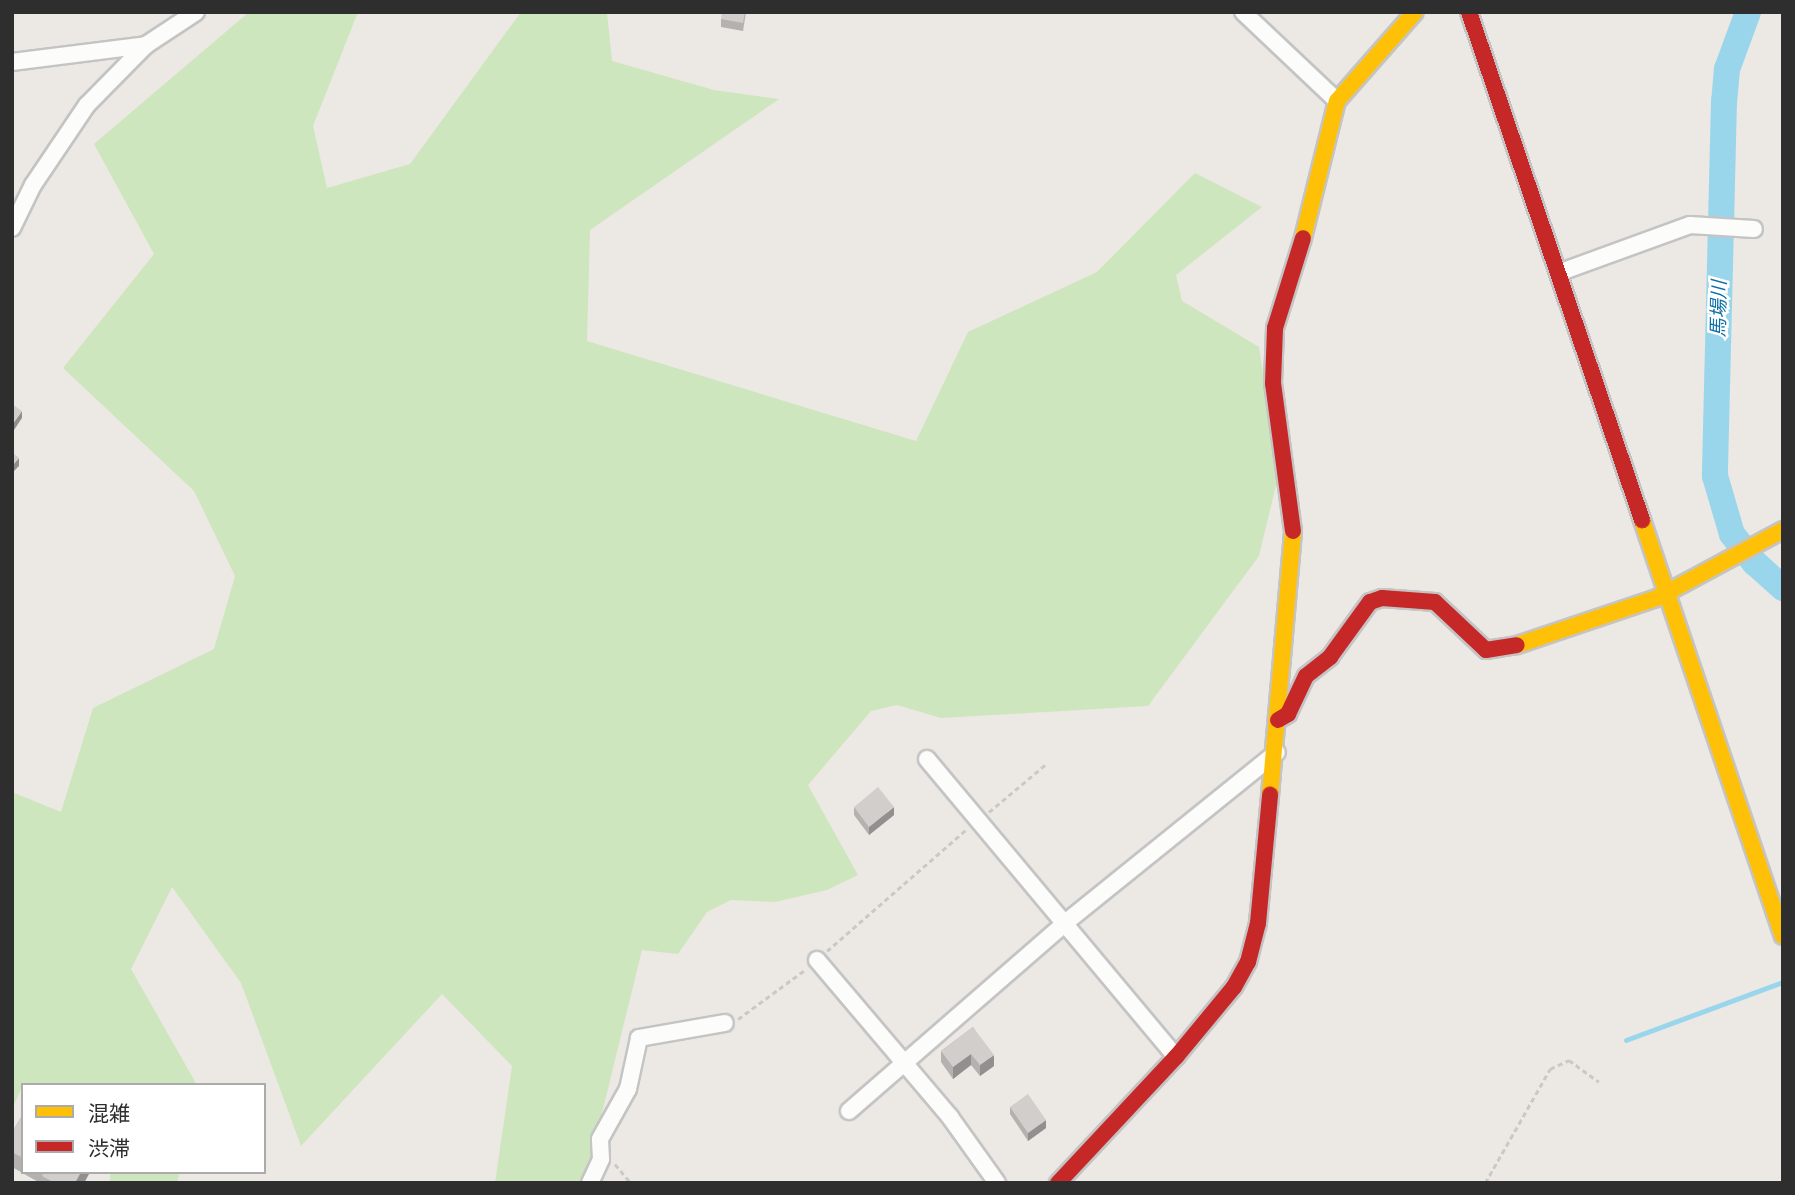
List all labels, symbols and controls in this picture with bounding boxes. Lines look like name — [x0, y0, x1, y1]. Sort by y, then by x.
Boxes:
water label: 馬場川 — [1707, 280, 1731, 338]
legend — [21, 1083, 266, 1174]
text: 混雑 — [88, 1101, 130, 1125]
text: 渋滞 — [88, 1136, 130, 1160]

